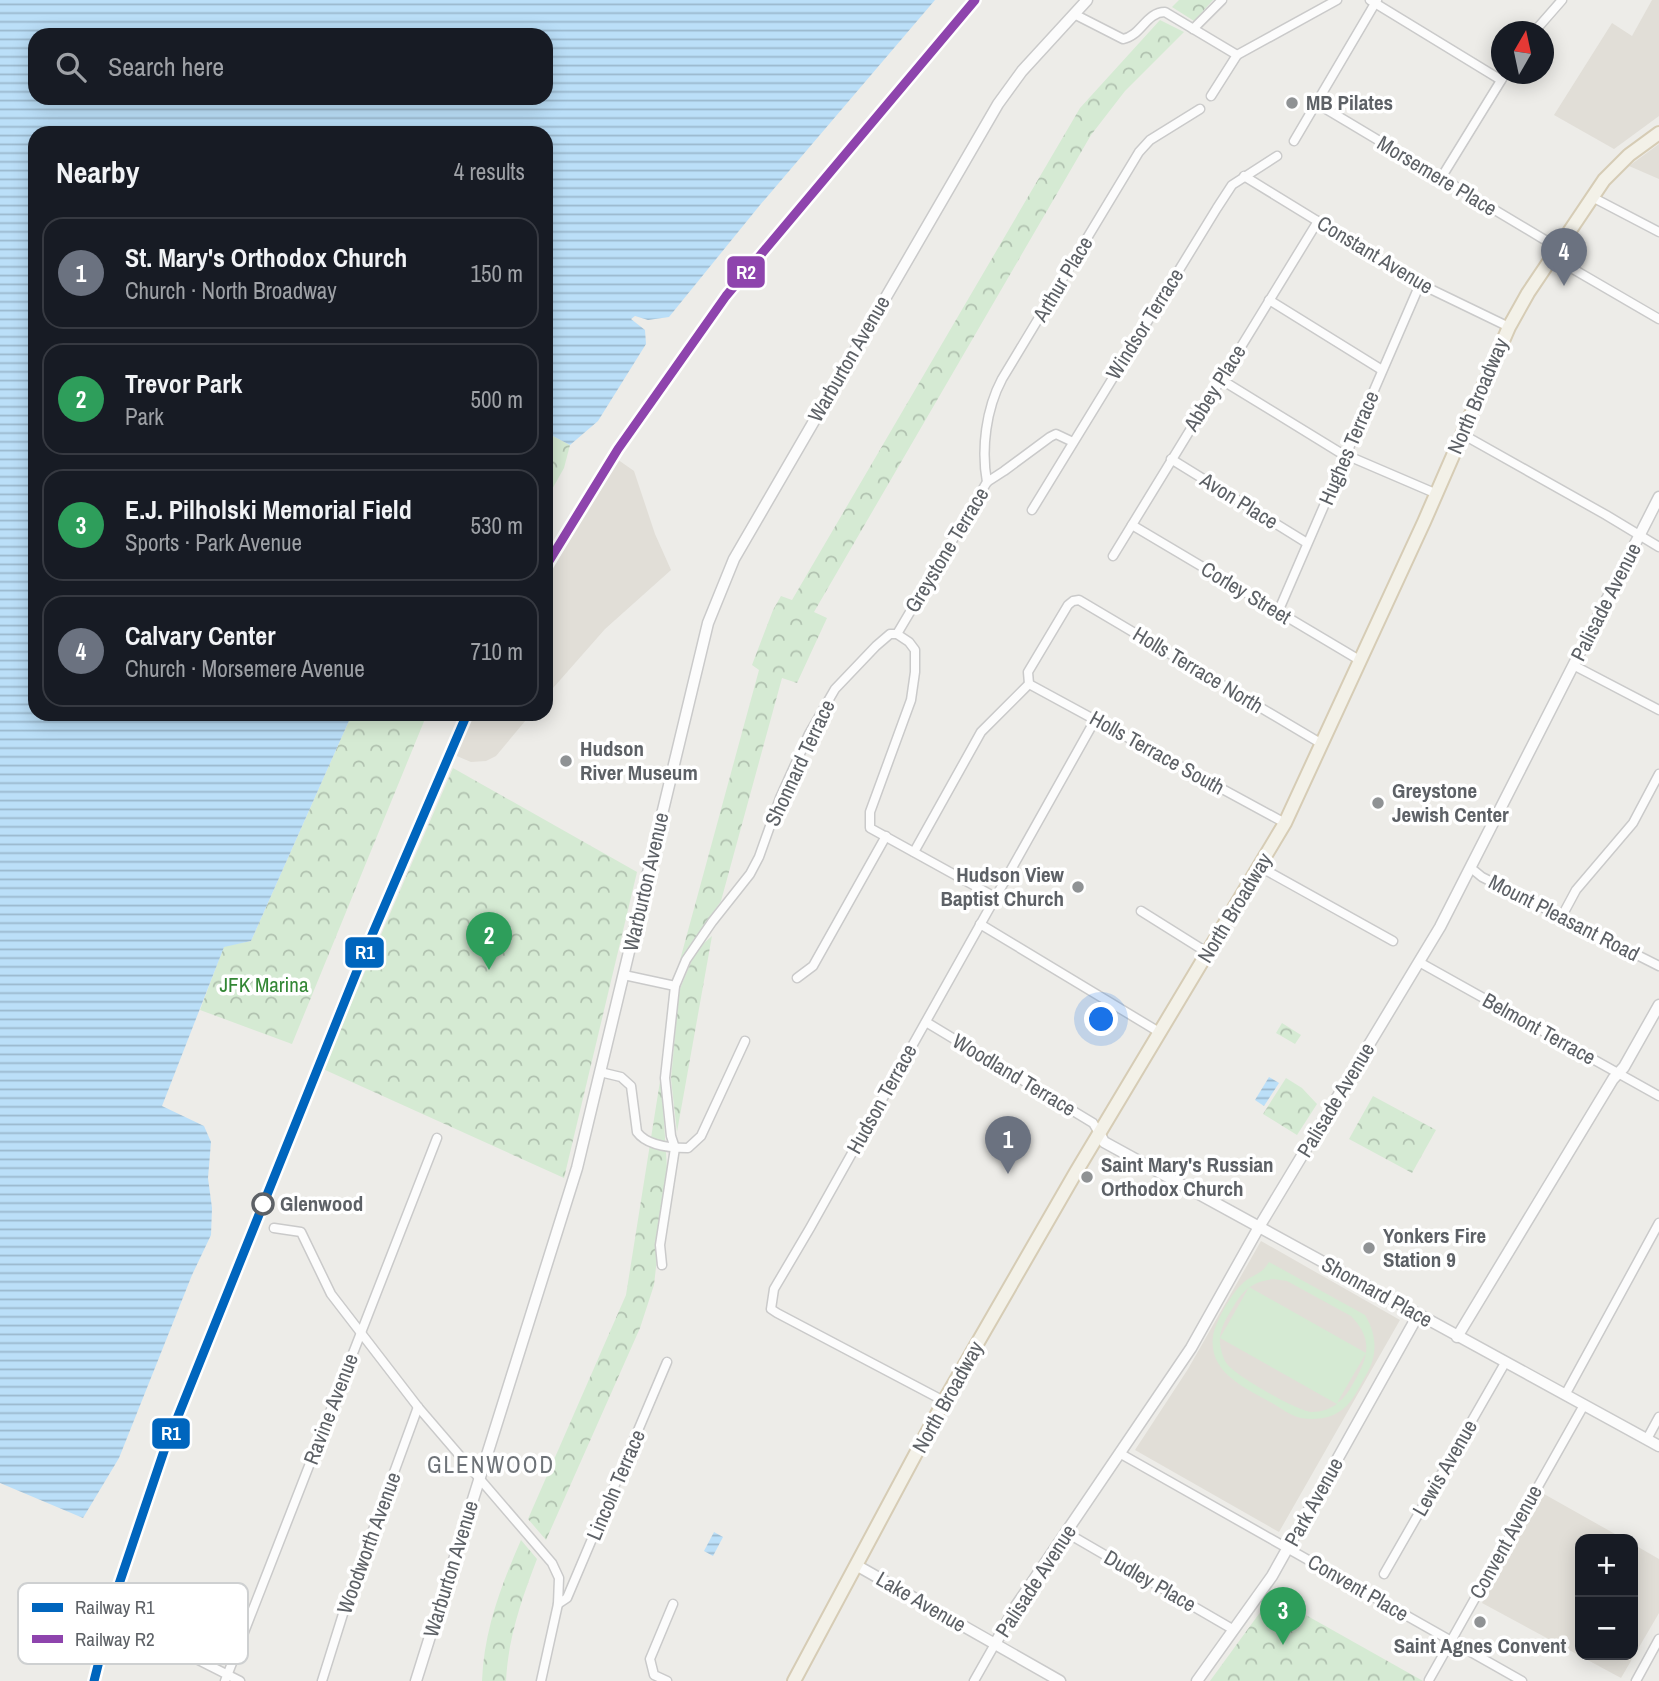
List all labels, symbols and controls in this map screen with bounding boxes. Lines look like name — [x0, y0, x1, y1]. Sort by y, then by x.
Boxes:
north arrow — [1491, 21, 1554, 84]
search box — [28, 28, 553, 105]
icon: search — [52, 48, 90, 86]
text: Search here — [108, 49, 224, 84]
place label: MB Pilates — [1306, 88, 1393, 117]
marker: MB Pilates — [1284, 95, 1300, 111]
street label: Morsemere Place — [1372, 128, 1503, 223]
text: Nearby — [56, 152, 139, 192]
text: 4 results — [454, 156, 525, 187]
street label: Constant Avenue — [1312, 208, 1439, 301]
pin: 4 — [1541, 228, 1587, 286]
street label: Arthur Place — [1025, 231, 1099, 328]
text: St. Mary's Orthodox Church — [125, 240, 407, 275]
line badge: R2 — [726, 255, 766, 289]
text: 1 — [76, 258, 86, 289]
text: 150 m — [471, 258, 523, 289]
text: R2 — [736, 259, 756, 285]
street label: Windsor Terrace — [1099, 263, 1190, 385]
text: Church · North Broadway — [125, 275, 337, 306]
street label: Warburton Avenue — [801, 290, 897, 427]
street label: North Broadway — [1440, 333, 1515, 458]
street label: Abbey Place — [1176, 339, 1252, 437]
text: Trevor Park — [125, 366, 242, 401]
text: 2 — [76, 384, 86, 415]
text: 500 m — [471, 384, 523, 415]
street label: Hughes Terrace — [1312, 386, 1386, 509]
text: Park — [125, 401, 164, 432]
street label: Avon Place — [1194, 465, 1284, 536]
street label: Greystone Terrace — [898, 482, 995, 618]
text: E.J. Pilholski Memorial Field — [125, 492, 412, 527]
text: 3 — [76, 510, 86, 541]
text: 530 m — [471, 510, 523, 541]
text: Sports · Park Avenue — [125, 527, 302, 558]
street label: Palisade Avenue — [1563, 538, 1648, 666]
street label: Corley Street — [1196, 554, 1297, 631]
text: Calvary Center — [125, 618, 276, 653]
street label: Holls Terrace North — [1128, 619, 1269, 720]
text: 4 — [76, 636, 86, 667]
text: 710 m — [471, 636, 523, 667]
text: Church · Morsemere Avenue — [125, 653, 365, 684]
street label: Shonnard Terrace — [758, 695, 842, 831]
street label: Holls Terrace South — [1085, 704, 1230, 802]
place label: Hudson River Museum — [580, 734, 698, 787]
marker: Hudson River Museum — [558, 753, 574, 769]
place label: Greystone Jewish Center — [1392, 776, 1509, 829]
marker: Greystone Jewish Center — [1370, 795, 1386, 811]
street label: Warburton Avenue — [615, 810, 676, 954]
street label: North Broadway — [1190, 847, 1279, 968]
place label: Hudson View Baptist Church — [941, 860, 1065, 913]
street label: Mount Pleasant Road — [1484, 867, 1645, 968]
marker: Hudson View Baptist Church — [1070, 879, 1086, 895]
pin: 2 — [466, 912, 512, 970]
line badge: R1 — [344, 936, 385, 969]
text: R1 — [355, 939, 375, 965]
park label: JFK Marina — [220, 970, 309, 999]
street label: Belmont Terrace — [1478, 986, 1601, 1072]
your location — [1084, 1002, 1118, 1036]
street label: Woodland Terrace — [947, 1026, 1081, 1123]
street label: Palisade Avenue — [1290, 1037, 1381, 1162]
street label: Hudson Terrace — [839, 1039, 924, 1159]
pin: 1 — [985, 1116, 1031, 1174]
place label: Saint Mary's Russian Orthodox Church — [1101, 1150, 1274, 1203]
marker: Saint Mary's Russian Orthodox Church — [1079, 1169, 1095, 1185]
place label: Glenwood — [280, 1189, 363, 1218]
marker: Glenwood — [252, 1193, 274, 1215]
place label: Yonkers Fire Station 9 — [1383, 1221, 1486, 1274]
marker: Yonkers Fire Station 9 — [1361, 1240, 1377, 1256]
street label: Shonnard Place — [1317, 1249, 1438, 1334]
street label: North Broadway — [905, 1335, 990, 1458]
street label: Ravine Avenue — [296, 1349, 365, 1468]
street label: Lewis Avenue — [1405, 1414, 1484, 1521]
line badge: R1 — [151, 1417, 191, 1450]
text: R1 — [161, 1420, 181, 1446]
street label: Lincoln Terrace — [579, 1425, 652, 1545]
district label: GLENWOOD — [427, 1449, 555, 1480]
street label: Park Avenue — [1277, 1452, 1350, 1551]
street label: Woodworth Avenue — [329, 1468, 408, 1618]
street label: Convent Avenue — [1462, 1480, 1549, 1604]
street label: Warburton Avenue — [416, 1497, 485, 1641]
street label: Palisade Avenue — [988, 1519, 1083, 1643]
map controls — [1575, 1534, 1638, 1660]
button: + — [1575, 1534, 1638, 1597]
street label: Dudley Place — [1099, 1543, 1201, 1618]
street label: Convent Place — [1303, 1547, 1414, 1628]
street label: Lake Avenue — [871, 1564, 971, 1639]
legend — [18, 1583, 248, 1664]
pin: 3 — [1260, 1587, 1306, 1645]
text: Railway R1 — [75, 1594, 155, 1620]
button: − — [1575, 1597, 1638, 1660]
marker: Saint Agnes Convent — [1472, 1614, 1488, 1630]
text: Railway R2 — [75, 1626, 155, 1652]
place label: Saint Agnes Convent — [1394, 1631, 1567, 1660]

